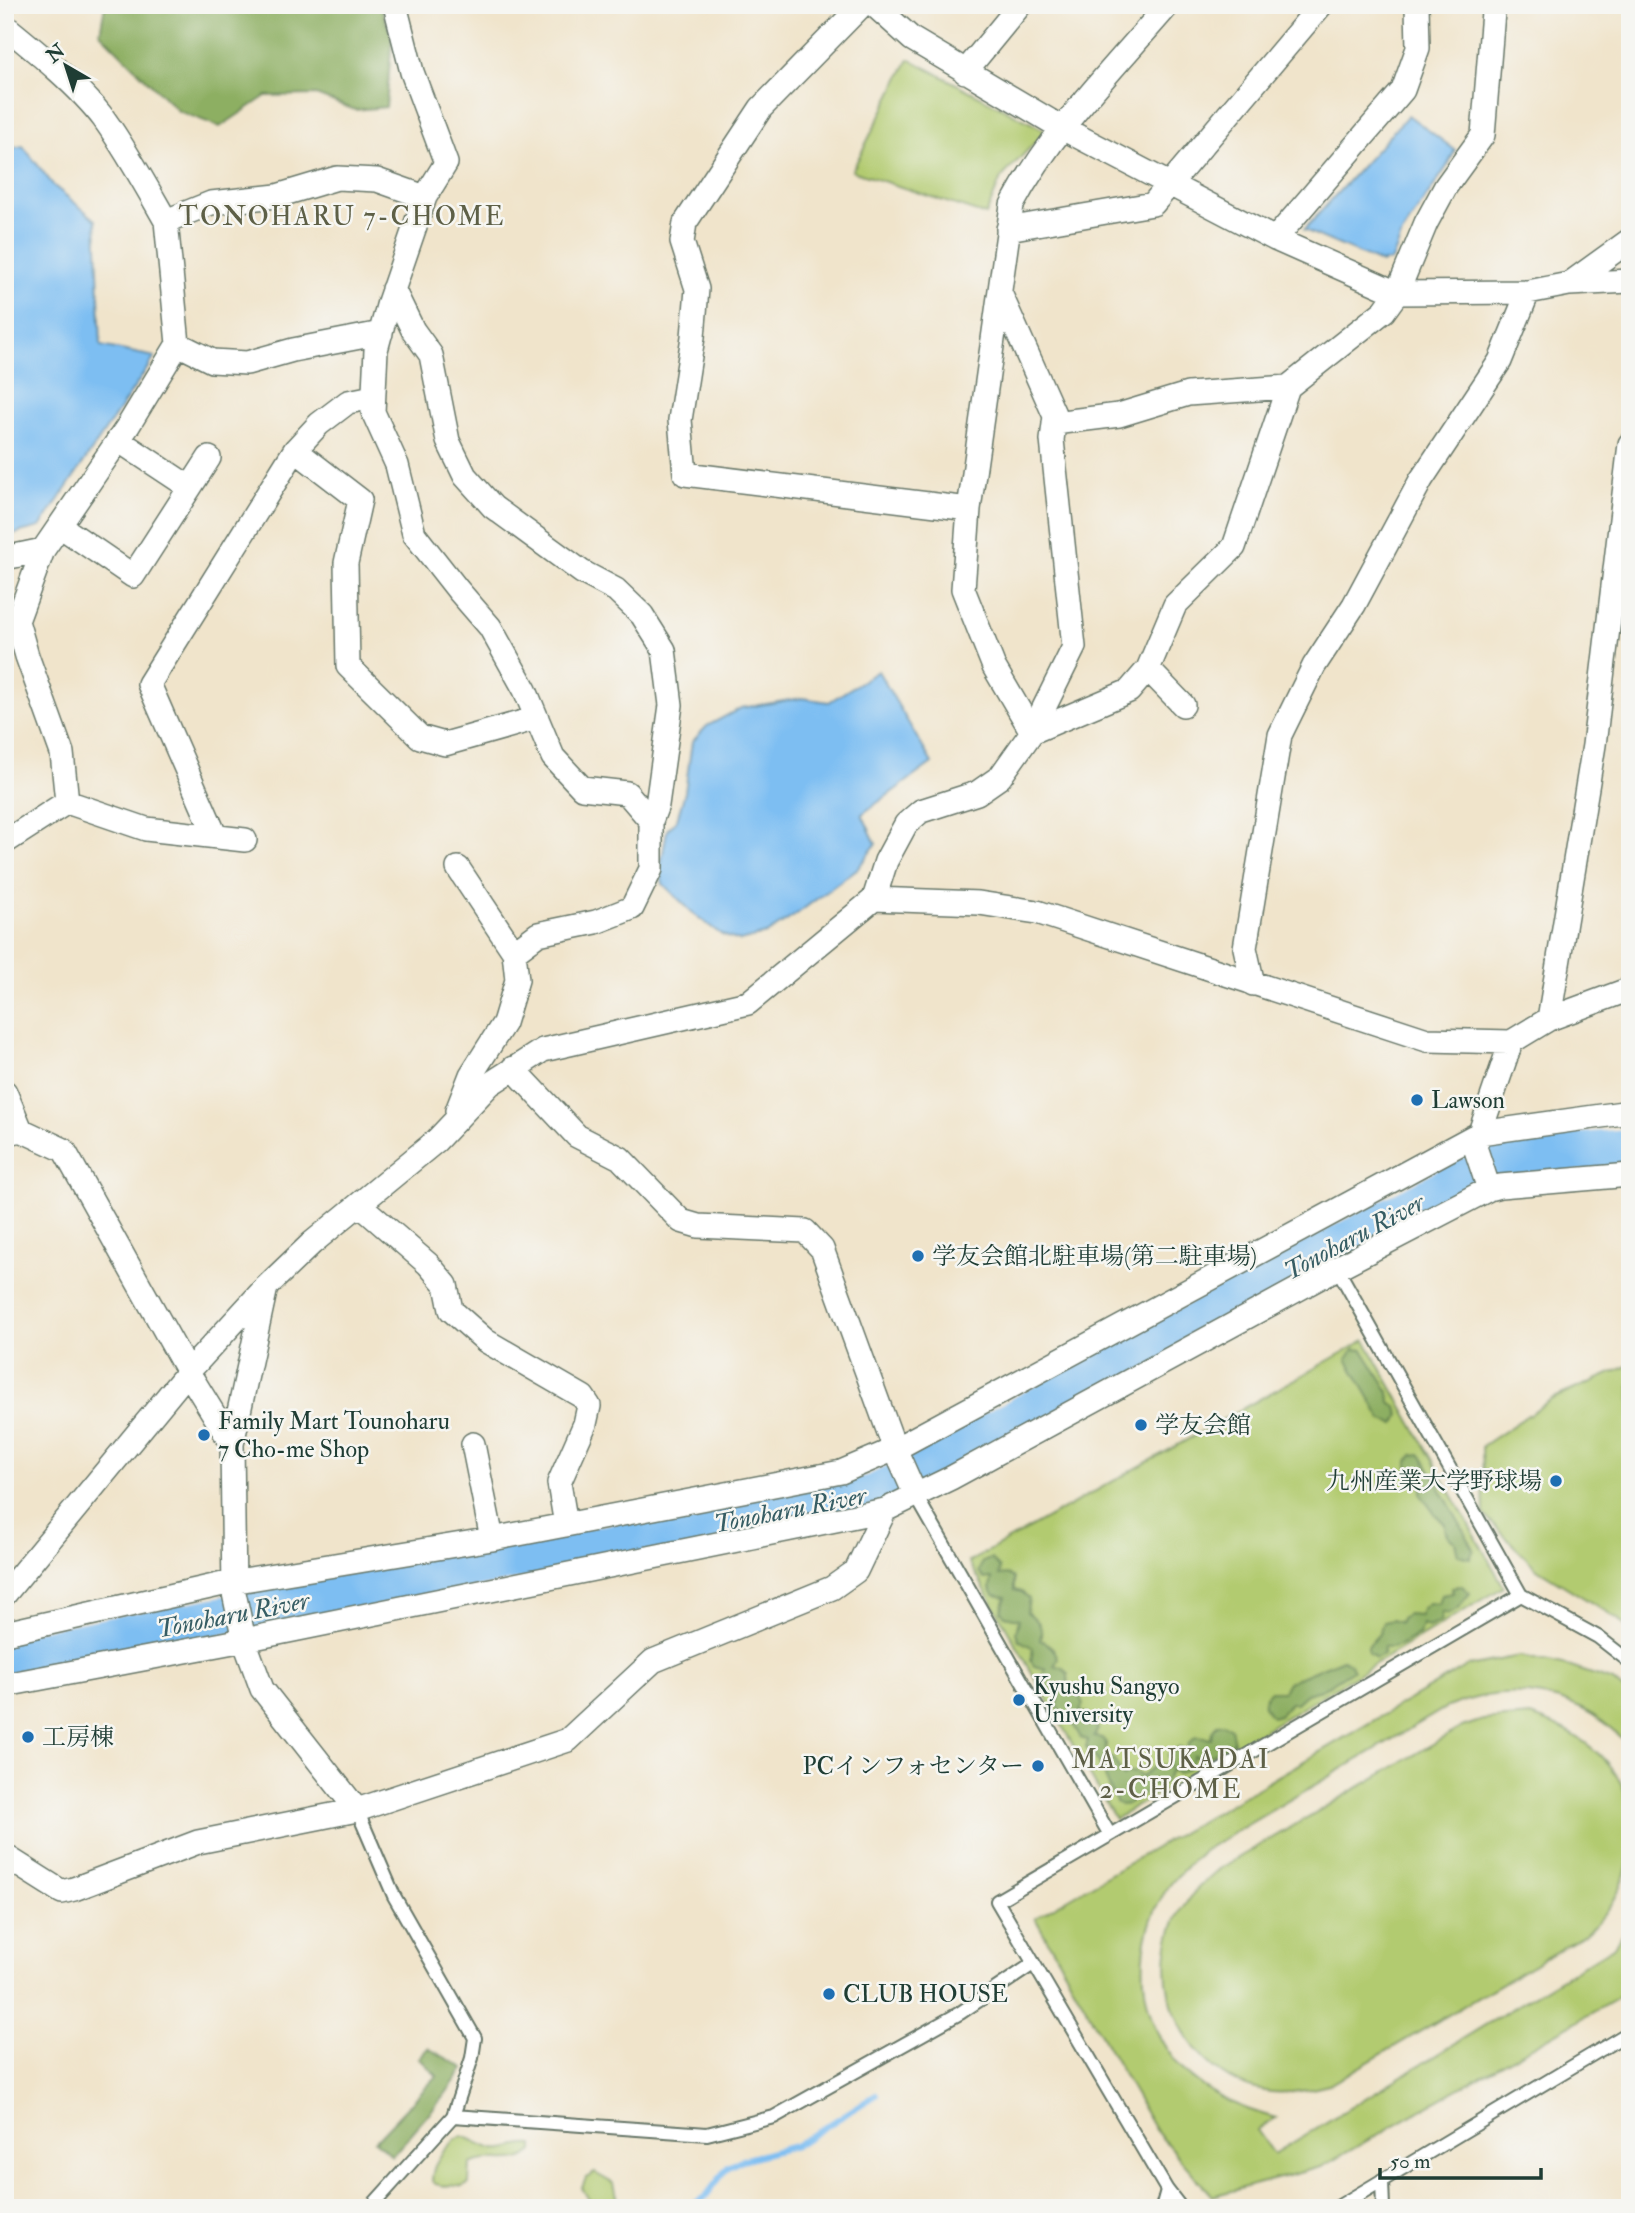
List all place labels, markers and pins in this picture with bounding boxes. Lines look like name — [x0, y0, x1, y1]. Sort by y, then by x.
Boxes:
place label: Lawson — [1431, 1085, 1505, 1116]
marker: Lawson — [1409, 1092, 1425, 1108]
place label: 学友会館北駐車場(第二駐車場) — [932, 1241, 1257, 1272]
marker: 学友会館北駐車場(第二駐車場) — [910, 1248, 926, 1264]
place label: Family Mart Tounoharu 7 Cho-me Shop — [218, 1406, 450, 1465]
place label: 学友会館 — [1155, 1410, 1251, 1441]
marker: 学友会館 — [1133, 1417, 1149, 1433]
marker: Family Mart Tounoharu 7 Cho-me Shop — [196, 1427, 212, 1443]
place label: 九州産業大学野球場 — [1326, 1466, 1542, 1497]
marker: 九州産業大学野球場 — [1548, 1473, 1564, 1489]
place label: Kyushu Sangyo University — [1033, 1671, 1180, 1730]
marker: Kyushu Sangyo University — [1011, 1692, 1027, 1708]
place label: 工房棟 — [42, 1722, 114, 1753]
marker: 工房棟 — [20, 1729, 36, 1745]
place label: PCインフォセンター — [803, 1751, 1024, 1782]
marker: PCインフォセンター — [1030, 1758, 1046, 1774]
place label: CLUB HOUSE — [843, 1979, 1008, 2010]
marker: CLUB HOUSE — [821, 1986, 837, 2002]

